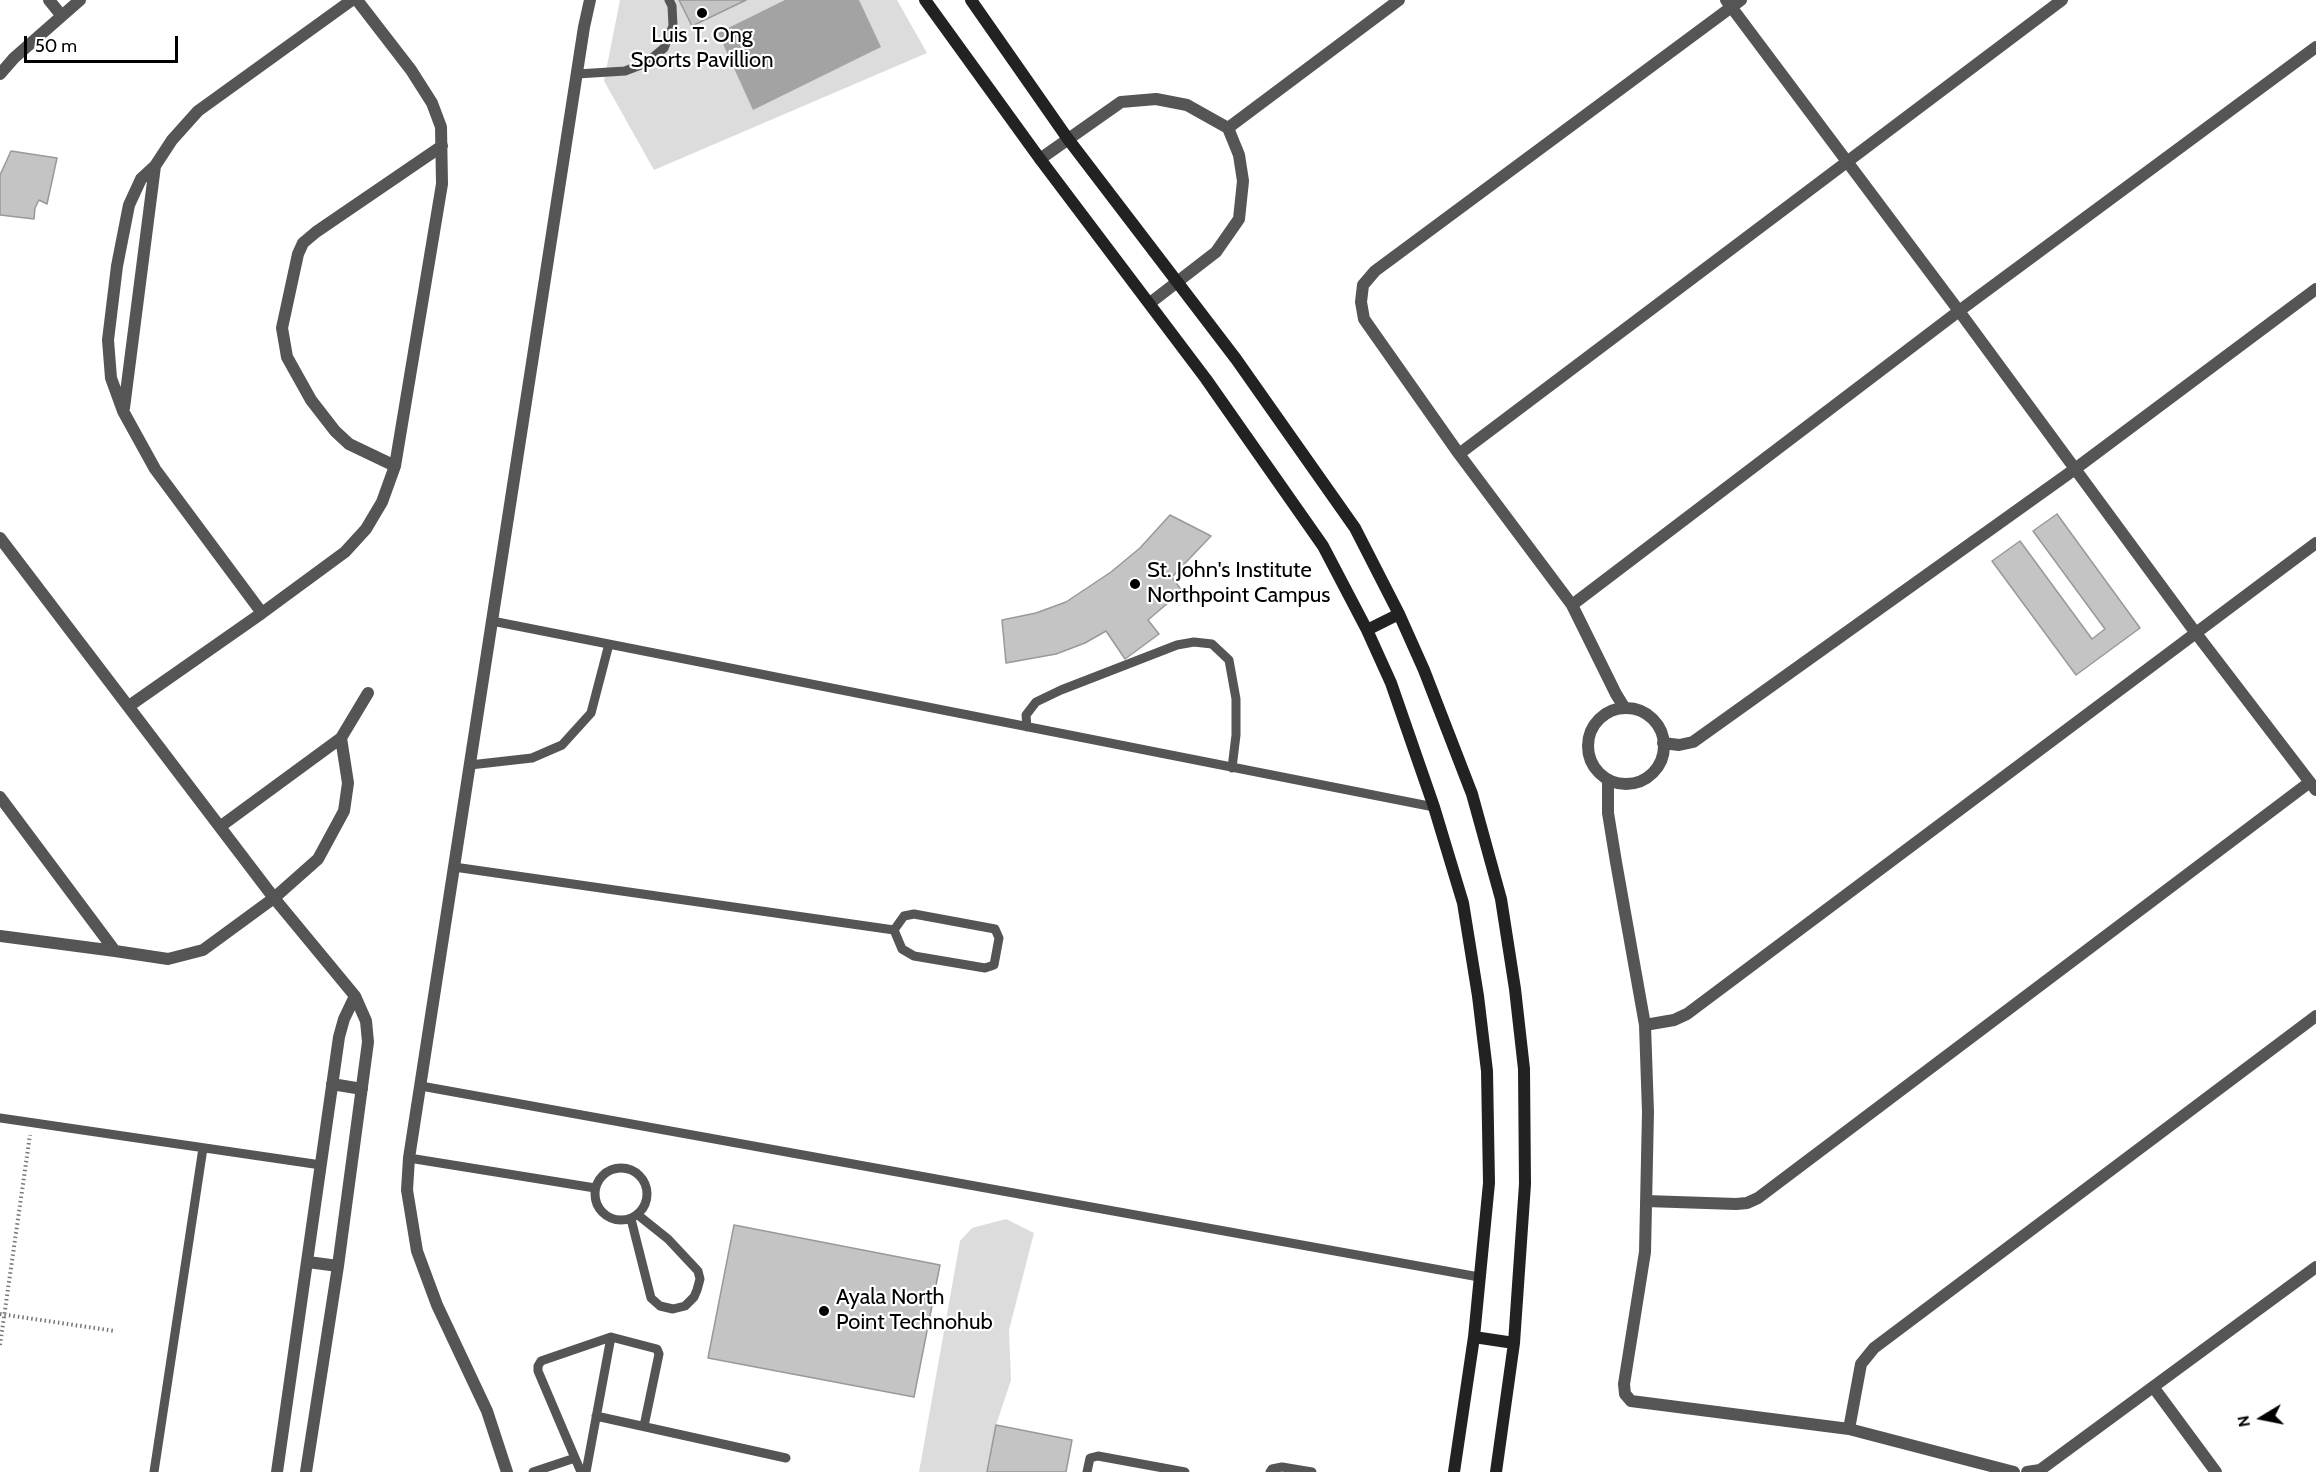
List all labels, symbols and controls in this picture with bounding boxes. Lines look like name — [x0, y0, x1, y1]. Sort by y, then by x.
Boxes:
marker: Luis T. Ong Sports Pavillion — [695, 6, 709, 20]
place label: Luis T. Ong Sports Pavillion — [631, 23, 773, 74]
scale bar — [27, 24, 182, 62]
text: 50 m — [35, 35, 77, 57]
place label: St. John's Institute Northpoint Campus — [1147, 558, 1330, 610]
marker: St. John's Institute Northpoint Campus — [1128, 577, 1142, 591]
place label: Ayala North Point Technohub — [836, 1285, 993, 1336]
marker: Ayala North Point Technohub — [817, 1304, 831, 1318]
north arrow — [2232, 1388, 2292, 1448]
text: N — [2233, 1414, 2254, 1428]

